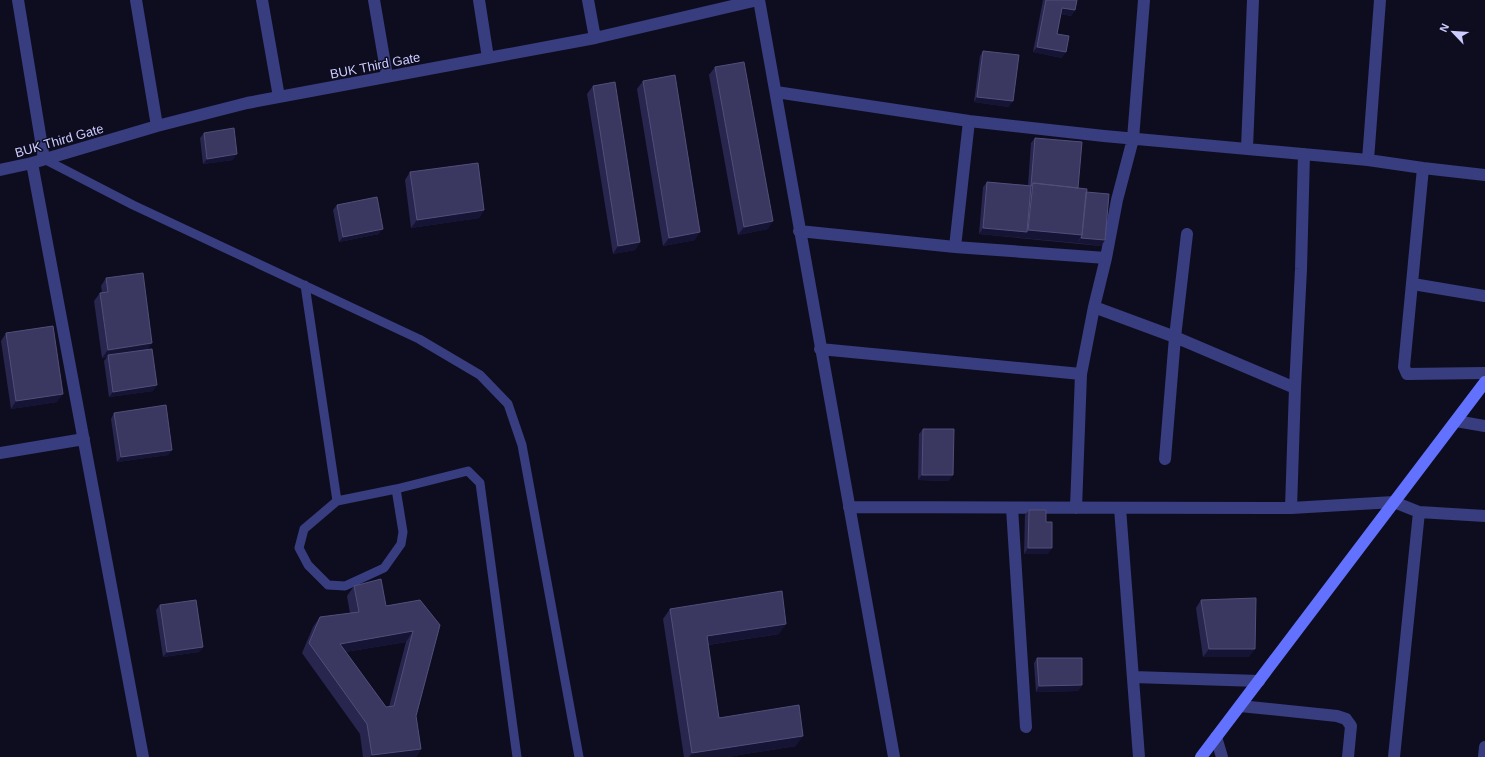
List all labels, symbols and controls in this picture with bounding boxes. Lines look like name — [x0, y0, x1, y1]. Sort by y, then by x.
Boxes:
north arrow — [1433, 12, 1473, 52]
text: N — [1437, 22, 1451, 34]
street label: BUK Third Gate — [329, 49, 421, 82]
street label: BUK Third Gate — [13, 121, 105, 160]

